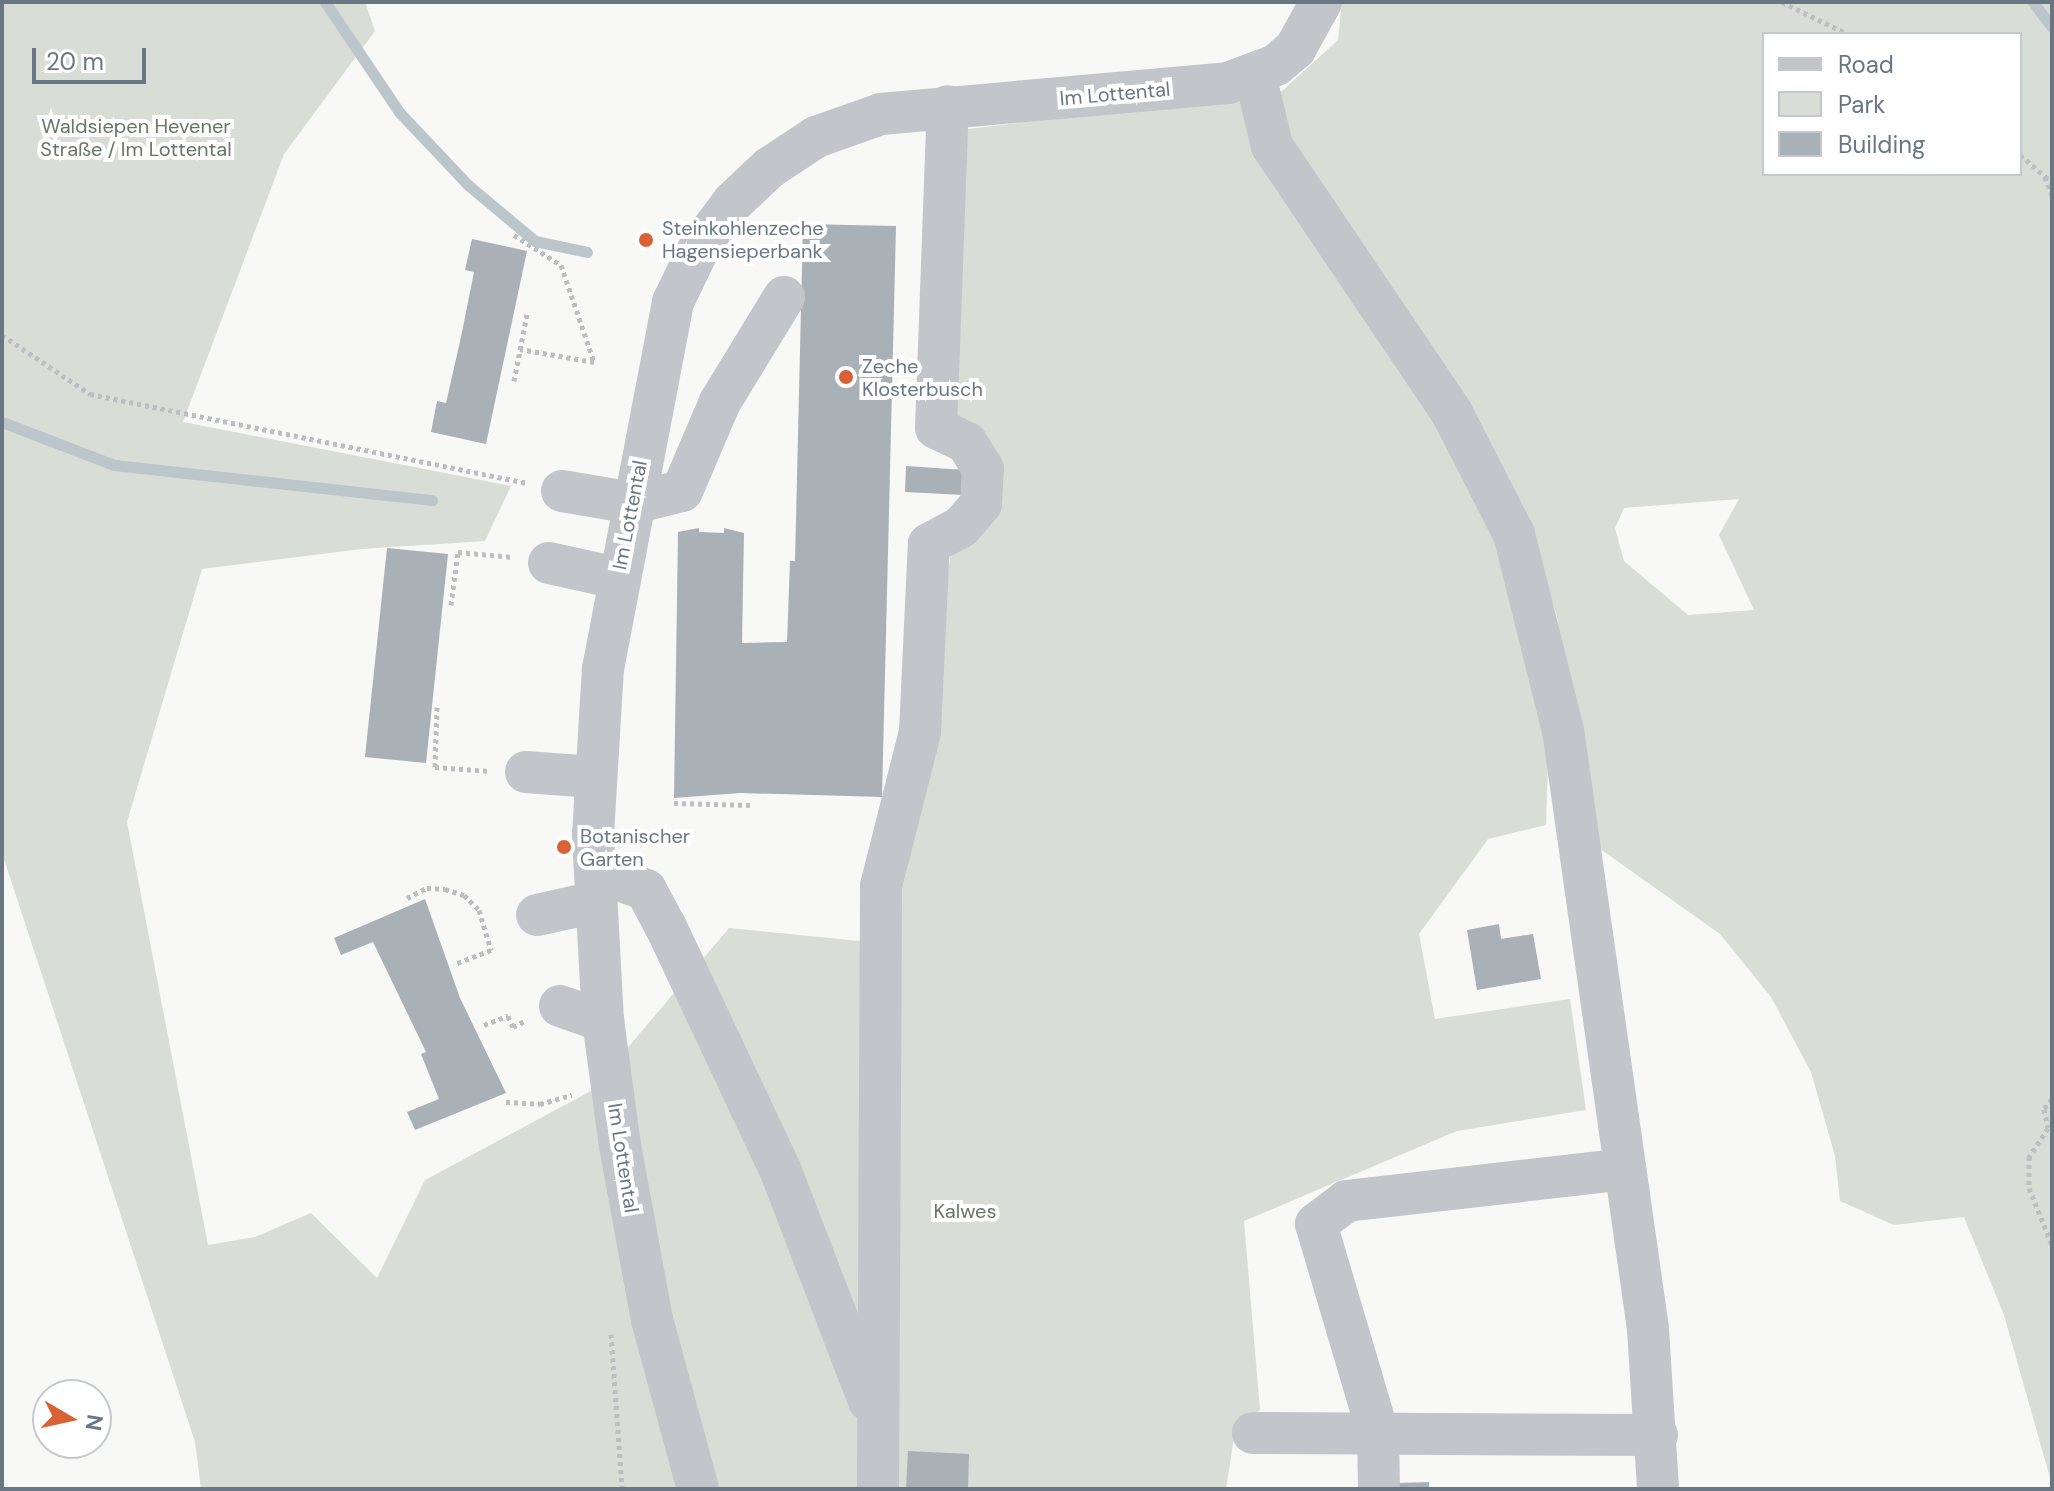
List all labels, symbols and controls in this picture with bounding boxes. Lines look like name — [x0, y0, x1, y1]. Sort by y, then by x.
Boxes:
scale bar — [36, 32, 150, 82]
legend — [1762, 32, 2022, 176]
text: 20 m — [46, 46, 104, 77]
text: Road — [1838, 49, 1894, 80]
street label: Im Lottental — [1059, 77, 1171, 111]
text: Park — [1838, 89, 1885, 120]
park label: Waldsiepen Hevener Straße / Im Lottental — [40, 115, 232, 162]
text: Building — [1838, 129, 1925, 160]
place label: Steinkohlenzeche Hagensieperbank — [662, 216, 824, 263]
marker: Steinkohlenzeche Hagensieperbank — [637, 231, 655, 249]
place label: Zeche Klosterbusch — [862, 354, 983, 401]
marker: Zeche Klosterbusch — [837, 368, 855, 386]
street label: Im Lottental — [608, 458, 652, 572]
place label: Botanischer Garten — [580, 824, 690, 871]
marker: Botanischer Garten — [555, 838, 573, 856]
street label: Im Lottental — [602, 1101, 644, 1215]
park label: Kalwes — [934, 1199, 996, 1223]
north arrow — [32, 1379, 112, 1459]
text: N — [79, 1412, 110, 1433]

